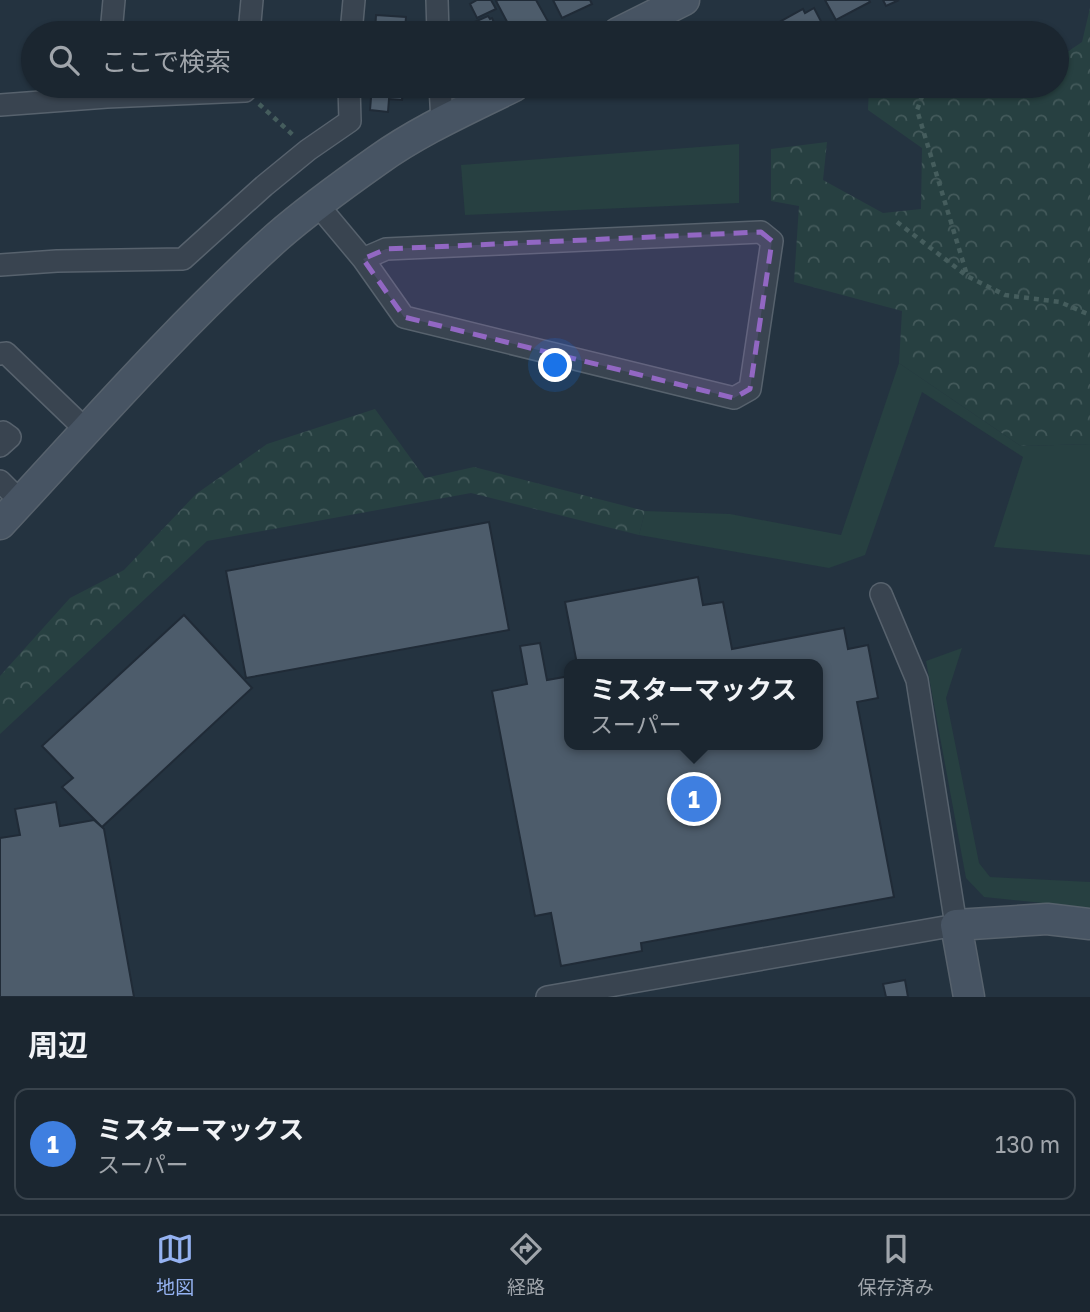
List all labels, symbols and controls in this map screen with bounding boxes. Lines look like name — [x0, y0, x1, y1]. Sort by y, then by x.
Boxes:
search box — [21, 21, 1069, 98]
icon: search — [45, 41, 83, 79]
text: ここで検索 — [101, 46, 231, 77]
your location — [538, 348, 572, 382]
popup — [564, 659, 823, 750]
text: ミスターマックス — [590, 674, 797, 705]
text: スーパー — [590, 710, 682, 738]
pin: 1 — [671, 773, 717, 825]
text: 周辺 — [28, 1027, 88, 1063]
text: ミスターマックス — [97, 1114, 304, 1145]
text: 1 — [47, 1130, 59, 1158]
text: 130 m — [995, 1130, 1060, 1158]
text: スーパー — [97, 1150, 189, 1178]
tab: 地図 — [156, 1230, 194, 1299]
tab: 経路 — [507, 1230, 545, 1299]
tab: 保存済み — [858, 1230, 934, 1299]

